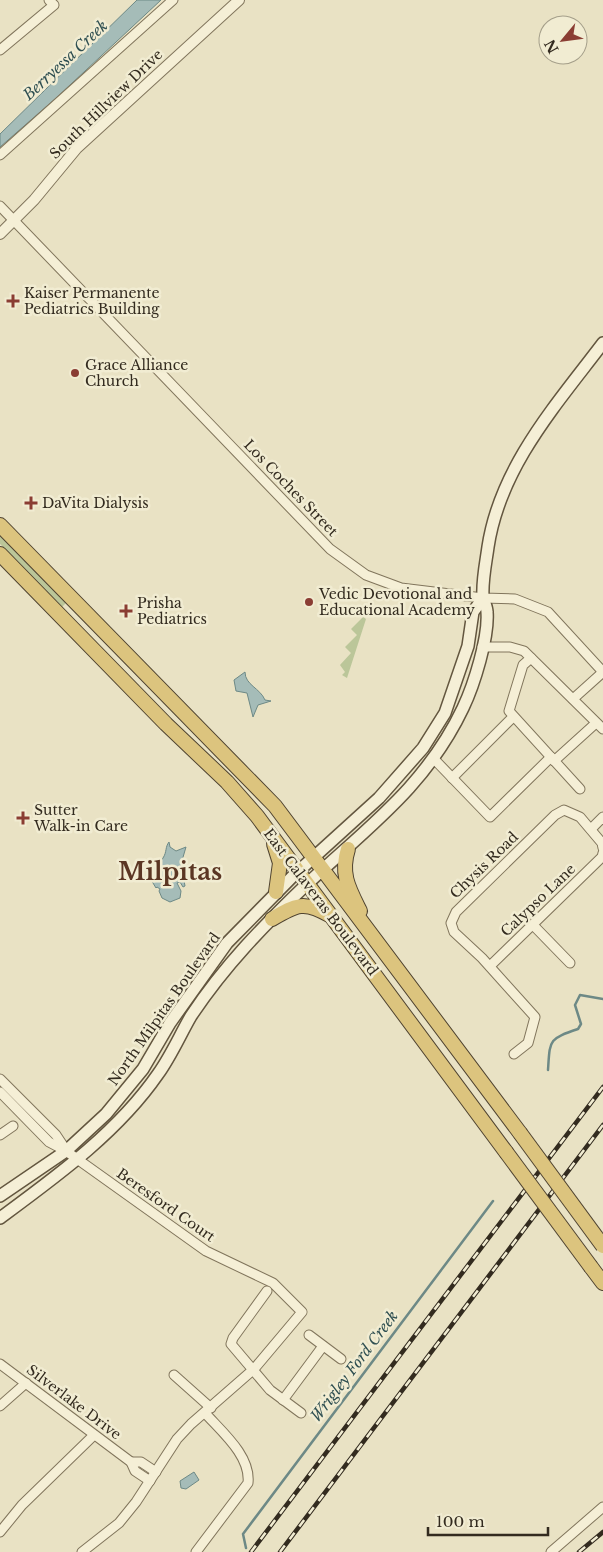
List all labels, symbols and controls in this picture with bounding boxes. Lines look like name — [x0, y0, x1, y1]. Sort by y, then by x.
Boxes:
north arrow — [538, 15, 588, 65]
water label: Berryessa Creek — [18, 16, 111, 105]
text: N — [541, 36, 563, 56]
street label: South Hillview Drive — [46, 45, 166, 163]
place label: Kaiser Permanente Pediatrics Building — [24, 284, 160, 318]
marker: Kaiser Permanente Pediatrics Building — [6, 294, 20, 308]
place label: Grace Alliance Church — [85, 356, 188, 390]
marker: Grace Alliance Church — [69, 367, 81, 379]
street label: Los Coches Street — [240, 436, 342, 541]
place label: DaVita Dialysis — [42, 494, 149, 512]
marker: DaVita Dialysis — [24, 496, 38, 510]
place label: Vedic Devotional and Educational Academy — [318, 585, 475, 619]
place label: Prisha Pediatrics — [137, 594, 207, 628]
marker: Vedic Devotional and Educational Academy — [303, 596, 315, 608]
marker: Prisha Pediatrics — [119, 604, 133, 618]
place label: Sutter Walk-in Care — [33, 801, 128, 835]
marker: Sutter Walk-in Care — [16, 811, 30, 825]
street label: East Calaveras Boulevard — [260, 825, 383, 980]
street label: Chysis Road — [446, 828, 522, 902]
district label: Milpitas — [118, 857, 222, 886]
street label: Calypso Lane — [497, 860, 579, 940]
street label: North Milpitas Boulevard — [104, 928, 224, 1089]
street label: Beresford Court — [113, 1164, 219, 1246]
water label: Wrigley Ford Creek — [306, 1307, 402, 1425]
street label: Silverlake Drive — [23, 1361, 125, 1443]
scale bar — [428, 1504, 548, 1536]
text: 100 m — [436, 1512, 485, 1531]

